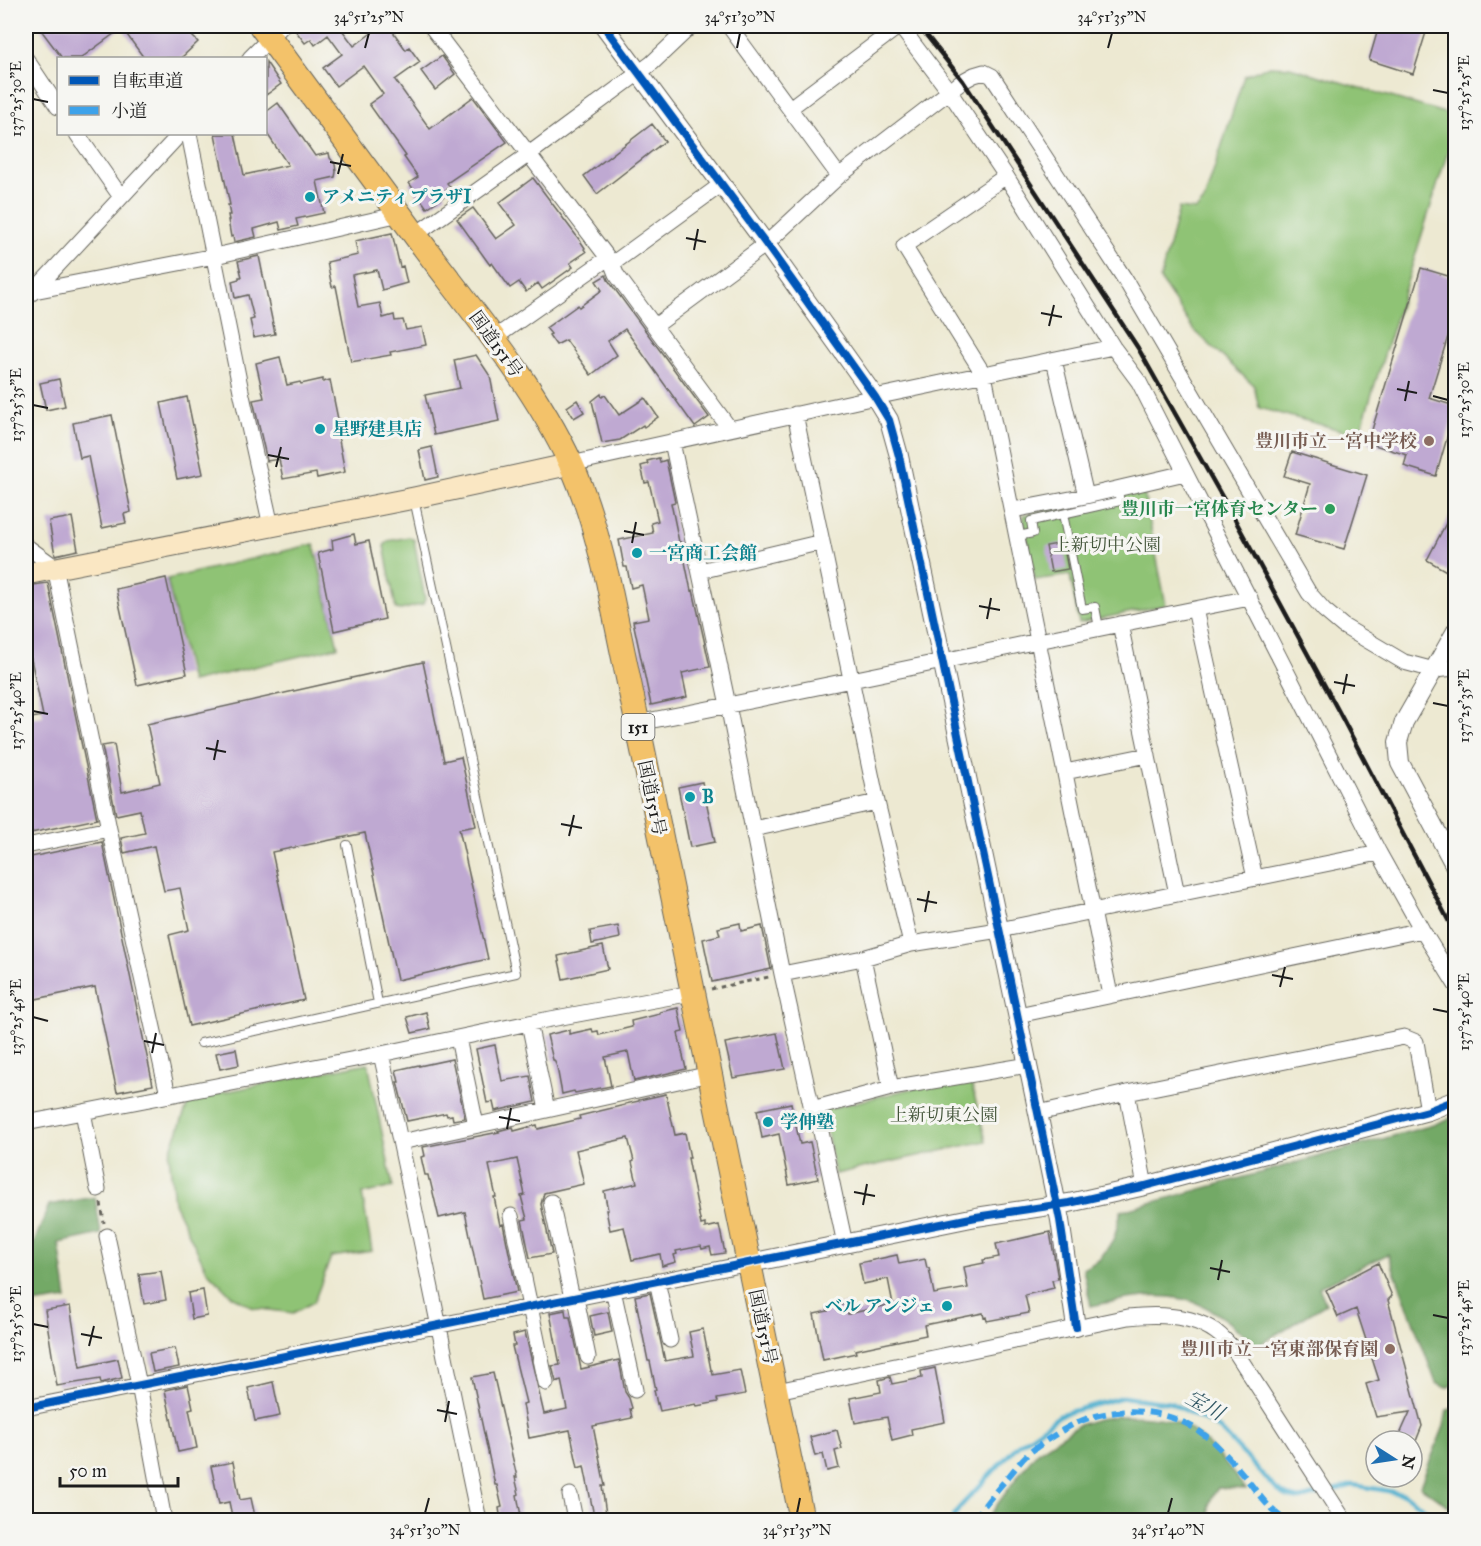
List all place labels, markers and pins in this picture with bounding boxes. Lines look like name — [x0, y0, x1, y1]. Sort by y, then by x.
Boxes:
place label: アメニティプラザI — [322, 186, 471, 208]
marker: アメニティプラザI — [303, 190, 317, 204]
place label: 星野建具店 — [332, 418, 422, 440]
marker: 星野建具店 — [313, 422, 327, 436]
place label: 豊川市立一宮中学校 — [1255, 430, 1417, 452]
marker: 豊川市立一宮中学校 — [1422, 434, 1436, 448]
place label: 豊川市一宮体育センター — [1121, 498, 1318, 520]
marker: 豊川市一宮体育センター — [1323, 502, 1337, 516]
place label: 一宮商工会館 — [649, 542, 757, 564]
marker: 一宮商工会館 — [630, 546, 644, 560]
place label: B — [702, 786, 714, 808]
marker: B — [683, 790, 697, 804]
place label: 学伸塾 — [780, 1111, 834, 1133]
marker: 学伸塾 — [761, 1115, 775, 1129]
place label: ベル アンジェ — [825, 1295, 935, 1317]
marker: ベル アンジェ — [940, 1299, 954, 1313]
place label: 豊川市立一宮東部保育園 — [1180, 1338, 1378, 1360]
marker: 豊川市立一宮東部保育園 — [1383, 1342, 1397, 1356]

